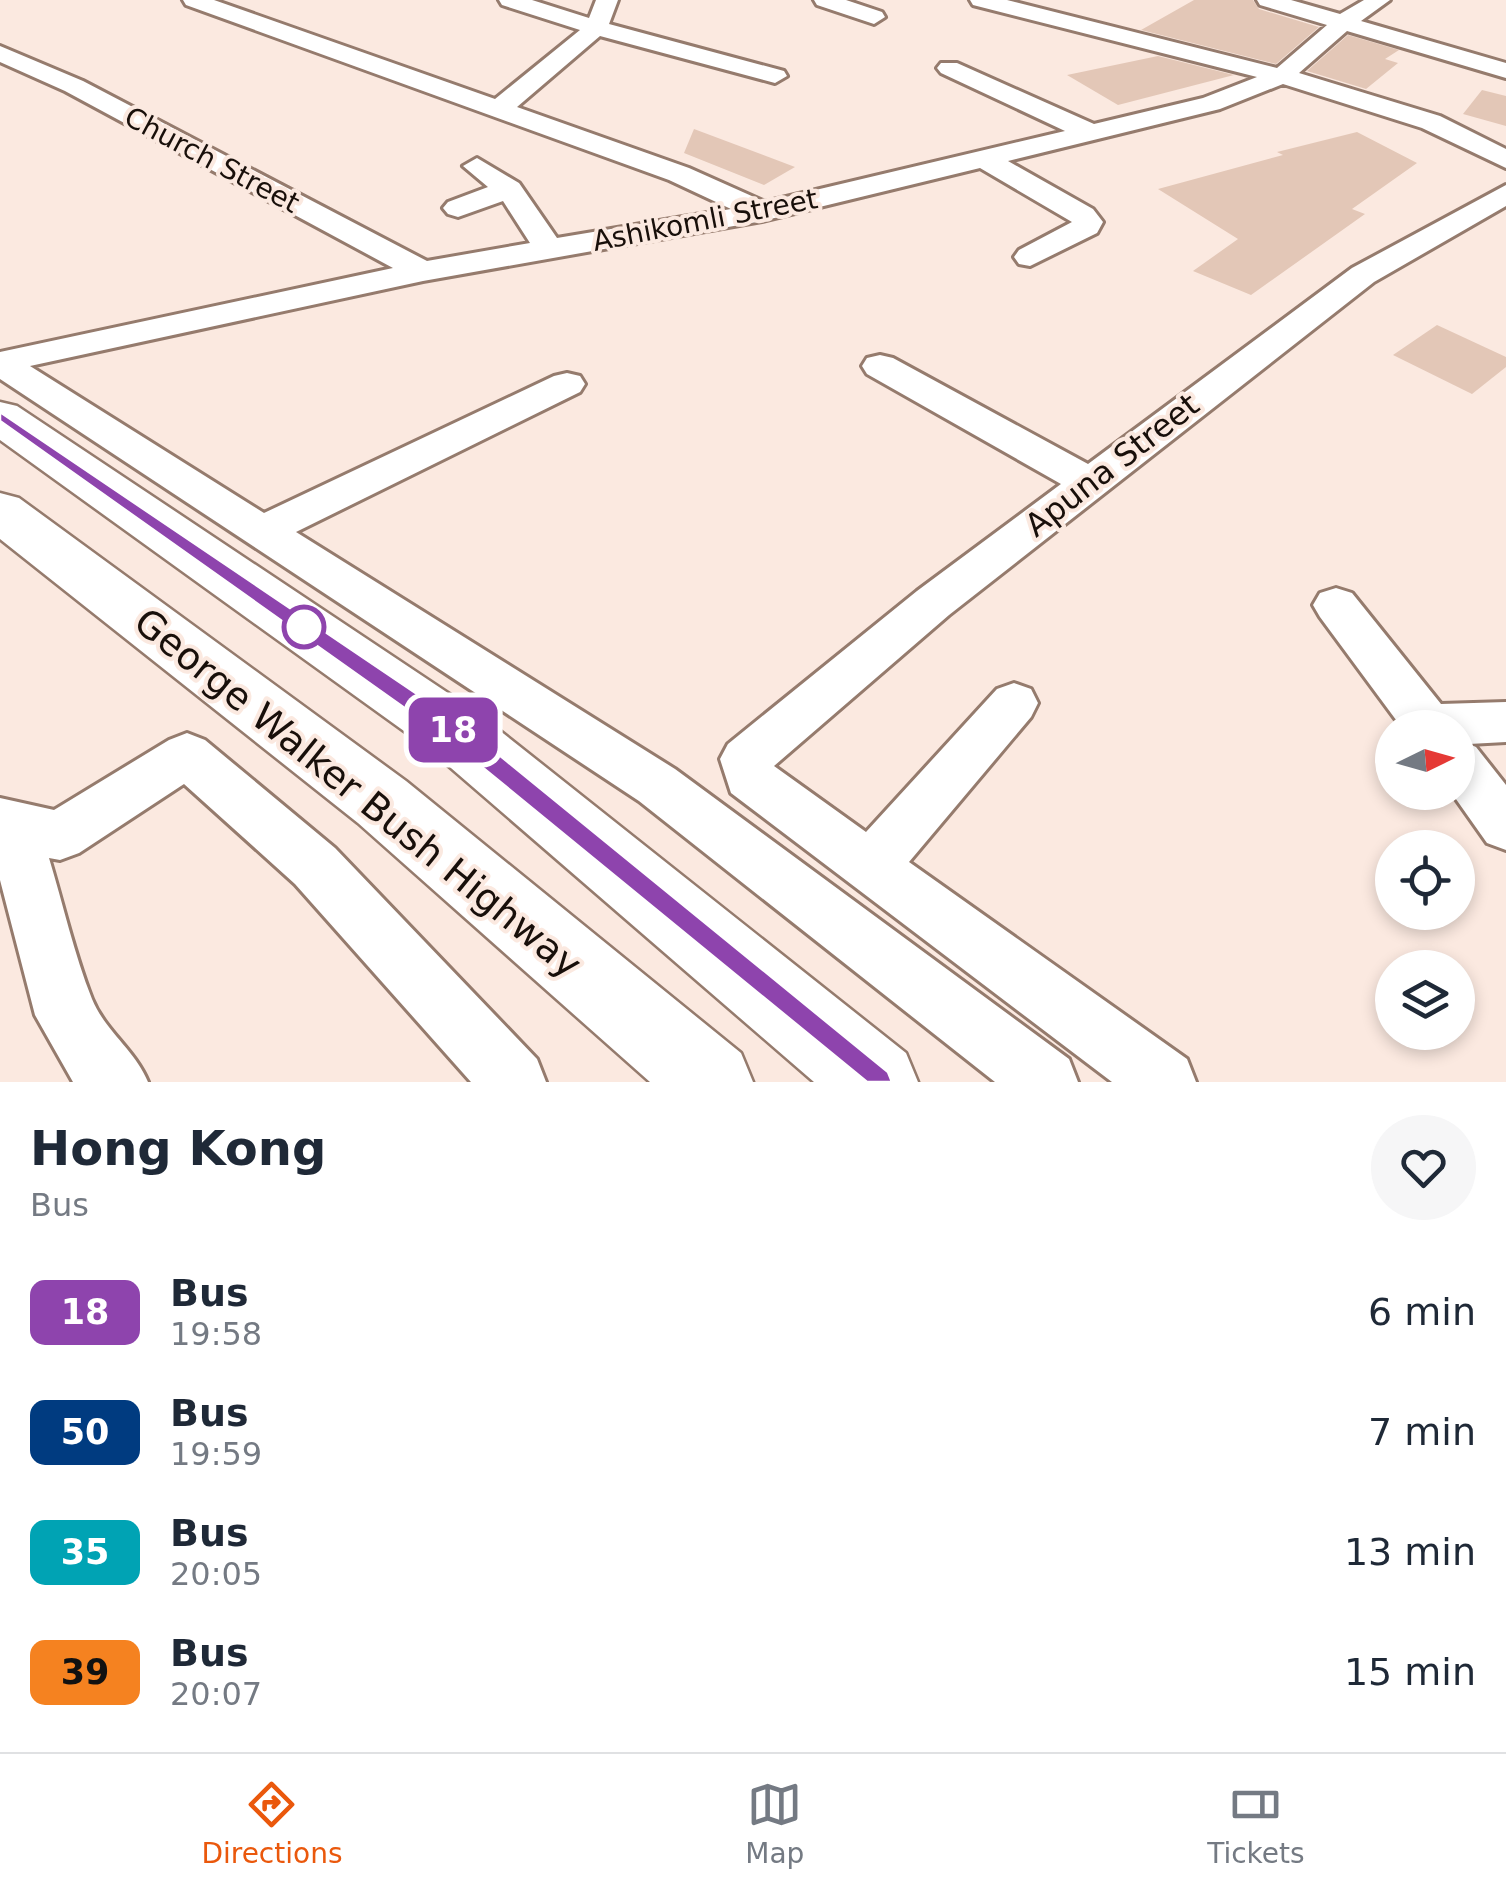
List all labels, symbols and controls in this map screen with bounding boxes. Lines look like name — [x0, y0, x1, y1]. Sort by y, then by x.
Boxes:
street label: Church Street — [119, 100, 305, 220]
street label: Ashikomli Street — [590, 182, 820, 258]
street label: Apuna Street — [1018, 385, 1206, 545]
street label: George Walker Bush Highway — [126, 599, 590, 987]
unlabelled marker — [283, 606, 325, 648]
line badge: 18 — [408, 698, 498, 762]
text: 18 — [429, 710, 477, 750]
north arrow — [1375, 710, 1475, 810]
map controls — [1375, 710, 1475, 1050]
button: locate — [1375, 830, 1475, 930]
button: layers — [1375, 950, 1475, 1050]
button: heart — [1371, 1115, 1476, 1220]
text: Hong Kong — [30, 1120, 326, 1176]
text: Bus — [30, 1186, 89, 1224]
text: Bus — [170, 1271, 249, 1315]
text: 6 min — [1368, 1290, 1476, 1334]
text: 18 — [61, 1292, 109, 1332]
text: 19:58 — [170, 1315, 262, 1353]
text: Bus — [170, 1391, 249, 1435]
text: 7 min — [1368, 1410, 1476, 1454]
text: 50 — [61, 1412, 109, 1452]
text: 19:59 — [170, 1435, 262, 1473]
text: Bus — [170, 1511, 249, 1555]
text: 13 min — [1344, 1530, 1476, 1574]
text: 35 — [61, 1532, 109, 1572]
text: 20:05 — [170, 1555, 262, 1593]
text: Bus — [170, 1631, 249, 1675]
text: 15 min — [1344, 1650, 1476, 1694]
text: 39 — [61, 1652, 109, 1692]
text: 20:07 — [170, 1675, 262, 1713]
tab: Directions — [201, 1777, 342, 1870]
tab: Map — [745, 1777, 804, 1870]
tab: Tickets — [1207, 1777, 1305, 1870]

